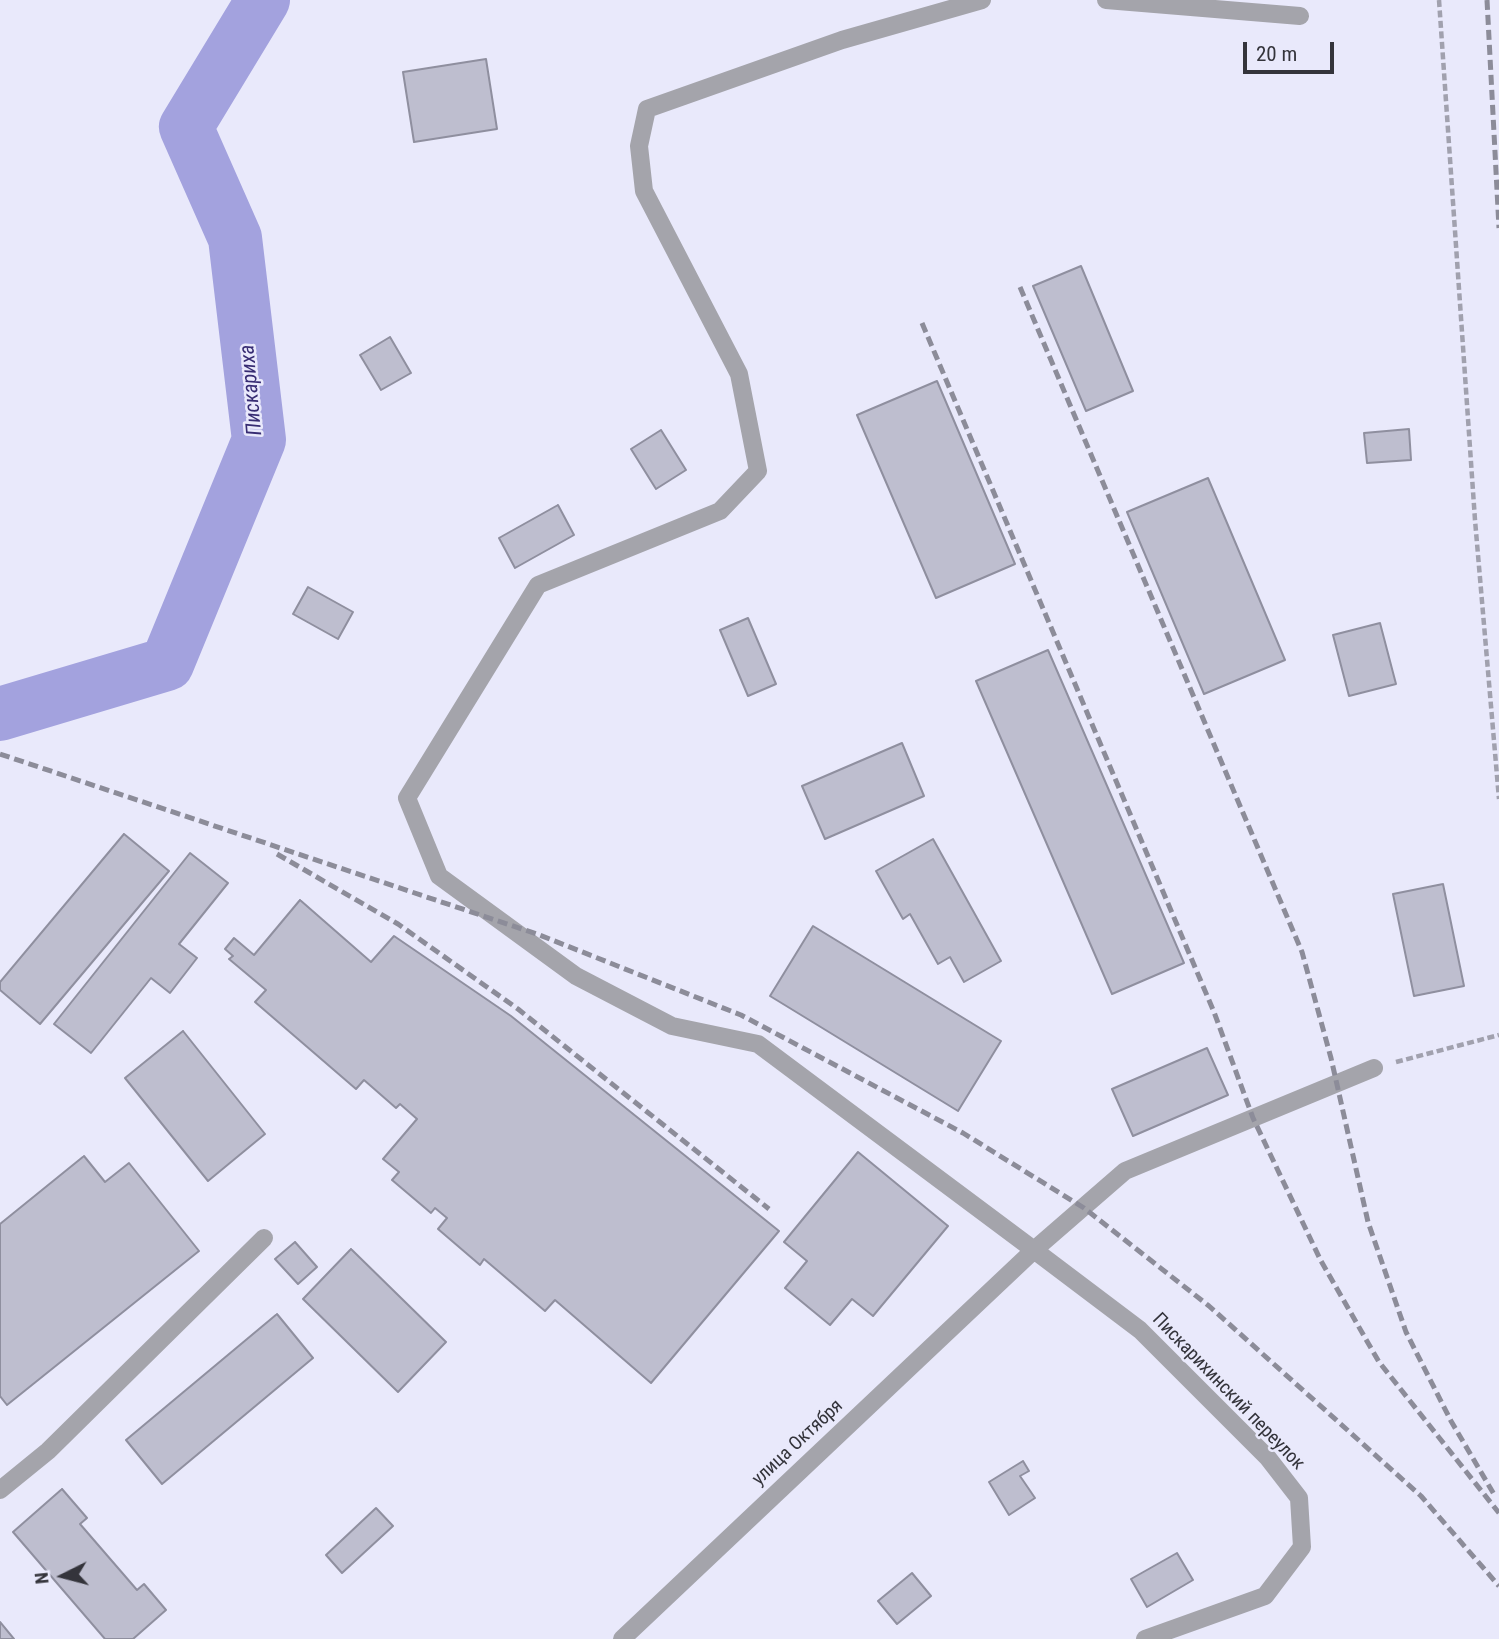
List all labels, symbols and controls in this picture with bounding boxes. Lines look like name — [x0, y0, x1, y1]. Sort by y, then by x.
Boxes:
scale bar — [1247, 28, 1338, 72]
text: 20 m — [1256, 42, 1297, 66]
water label: Пискариха — [235, 344, 269, 436]
street label: Пискарихинский переулок — [1147, 1309, 1309, 1475]
street label: улица Октября — [748, 1395, 848, 1491]
north arrow — [28, 1541, 98, 1611]
text: N — [30, 1571, 54, 1585]

